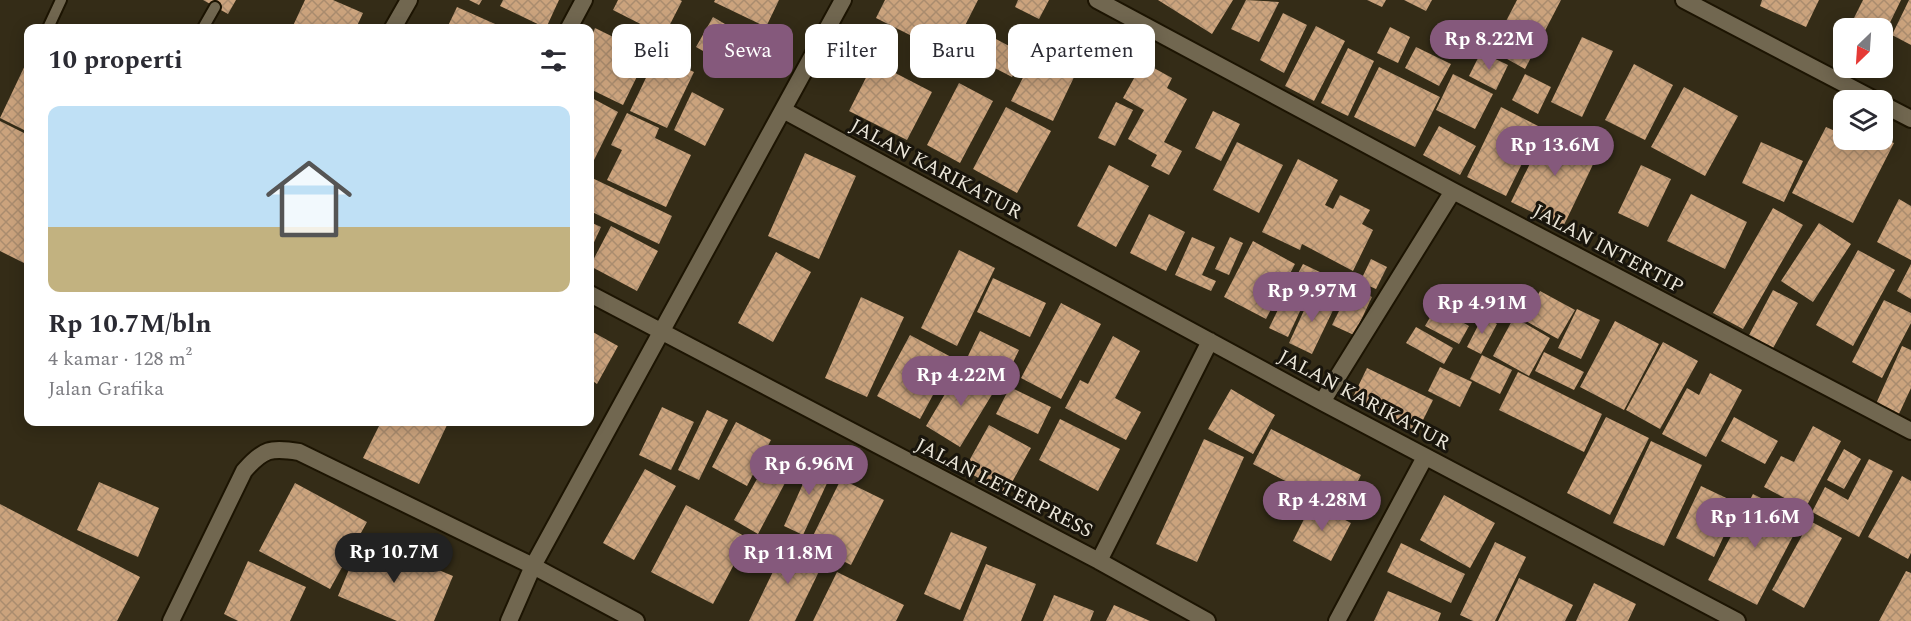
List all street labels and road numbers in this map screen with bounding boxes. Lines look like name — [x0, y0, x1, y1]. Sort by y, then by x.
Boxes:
street label: JALAN KARIKATUR — [845, 111, 1028, 227]
street label: JALAN INTERTIP — [1527, 196, 1689, 302]
street label: JALAN KARIKATUR — [1273, 342, 1456, 458]
street label: JALAN LETERPRESS — [910, 430, 1098, 546]

